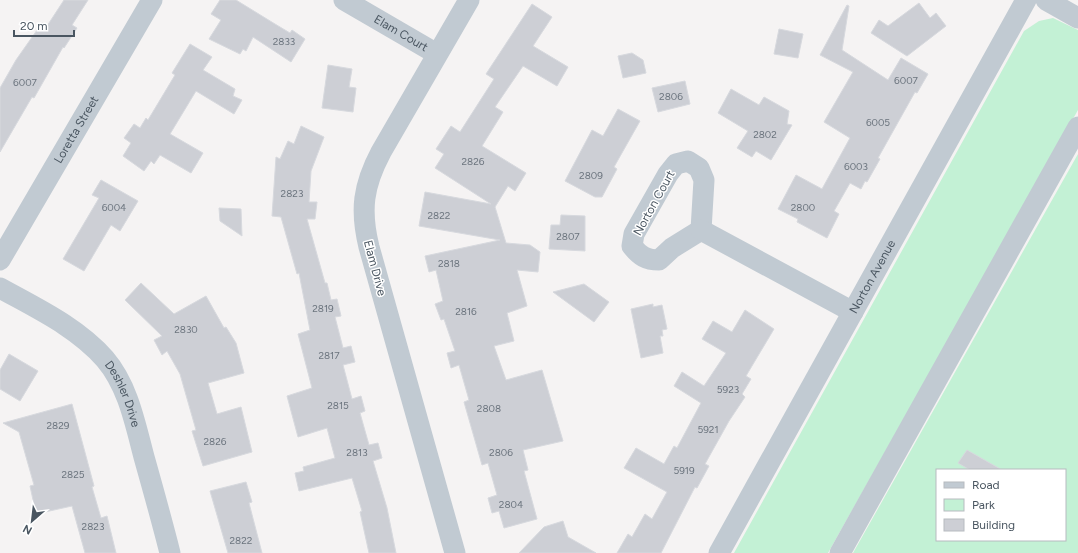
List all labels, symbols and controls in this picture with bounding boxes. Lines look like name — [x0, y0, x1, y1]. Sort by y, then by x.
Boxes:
scale bar — [14, 12, 74, 38]
street label: Elam Court — [372, 12, 431, 54]
text: 20 m — [20, 19, 48, 33]
house number: 2833 — [273, 35, 295, 48]
house number: 6007 — [894, 74, 919, 87]
house number: 6007 — [13, 76, 38, 89]
house number: 2806 — [659, 90, 683, 103]
street label: Loretta Street — [51, 93, 102, 166]
house number: 6005 — [866, 116, 890, 129]
house number: 2802 — [753, 128, 777, 141]
house number: 2826 — [462, 155, 485, 168]
house number: 6003 — [844, 160, 868, 173]
street label: Norton Court — [630, 168, 678, 238]
house number: 2809 — [579, 169, 603, 182]
house number: 2823 — [281, 187, 303, 200]
house number: 6004 — [102, 201, 126, 214]
house number: 2800 — [791, 201, 815, 214]
house number: 2822 — [428, 209, 450, 222]
house number: 2807 — [556, 230, 580, 243]
street label: Norton Avenue — [846, 237, 899, 316]
street label: Elam Drive — [361, 239, 389, 298]
house number: 2818 — [438, 257, 460, 270]
house number: 2819 — [312, 302, 334, 315]
house number: 2816 — [455, 305, 477, 318]
house number: 2830 — [174, 323, 198, 336]
house number: 2817 — [318, 349, 340, 362]
street label: Deshler Drive — [102, 358, 143, 429]
house number: 5923 — [717, 383, 739, 396]
house number: 2815 — [327, 399, 349, 412]
house number: 2808 — [477, 402, 501, 415]
house number: 2829 — [47, 419, 70, 432]
house number: 5921 — [697, 423, 719, 436]
house number: 2826 — [204, 435, 227, 448]
house number: 2813 — [346, 446, 368, 459]
house number: 2806 — [489, 446, 513, 459]
house number: 5919 — [673, 464, 695, 477]
house number: 2825 — [61, 468, 85, 481]
legend — [936, 469, 1066, 541]
text: Road — [972, 478, 1000, 492]
house number: 2804 — [499, 498, 523, 511]
text: Park — [972, 498, 995, 512]
north arrow — [12, 501, 52, 541]
text: Building — [972, 518, 1015, 532]
house number: 2823 — [82, 520, 104, 533]
text: N — [21, 522, 34, 537]
house number: 2822 — [230, 534, 252, 547]

